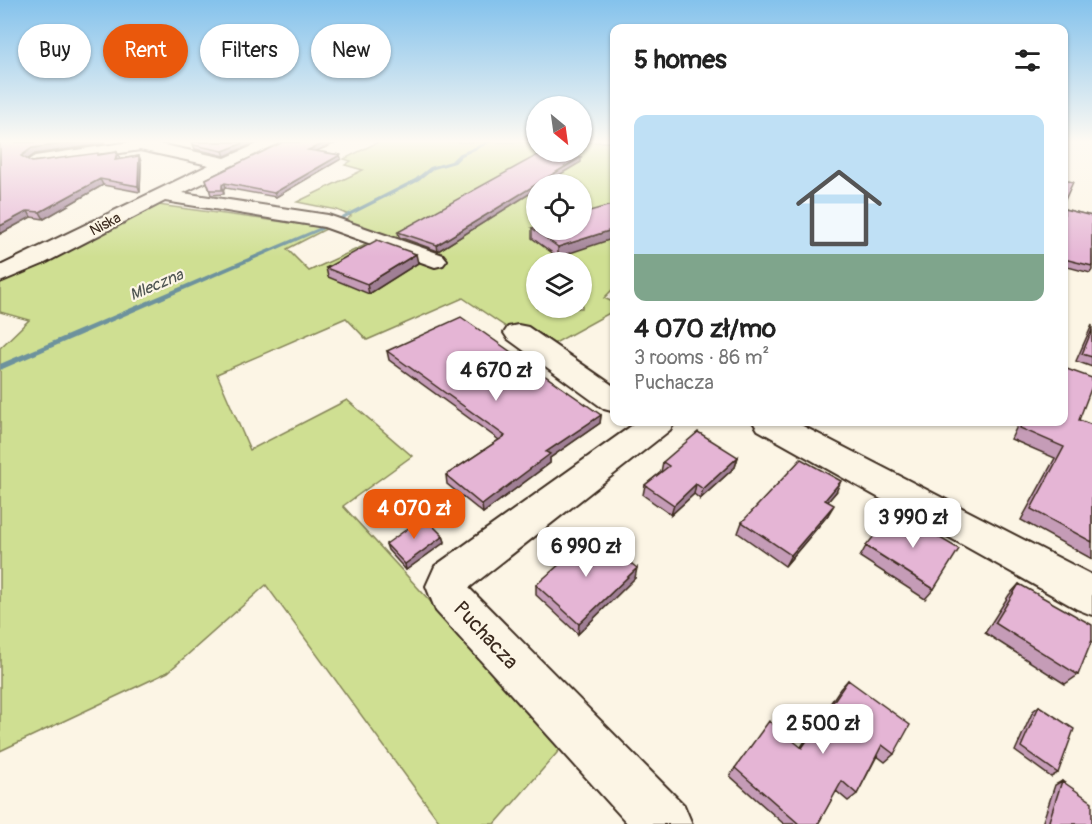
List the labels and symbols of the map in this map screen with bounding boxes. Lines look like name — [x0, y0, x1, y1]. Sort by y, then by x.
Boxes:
north arrow — [526, 96, 592, 162]
street label: Niska — [86, 208, 124, 241]
water label: Mleczna — [127, 264, 188, 305]
pin: 4 670 zł — [434, 351, 558, 402]
pin: 4 070 zł — [352, 489, 476, 540]
pin: 3 990 zł — [851, 498, 975, 549]
pin: 6 990 zł — [524, 527, 648, 578]
street label: Puchacza — [447, 595, 524, 675]
pin: 2 500 zł — [761, 704, 885, 755]

